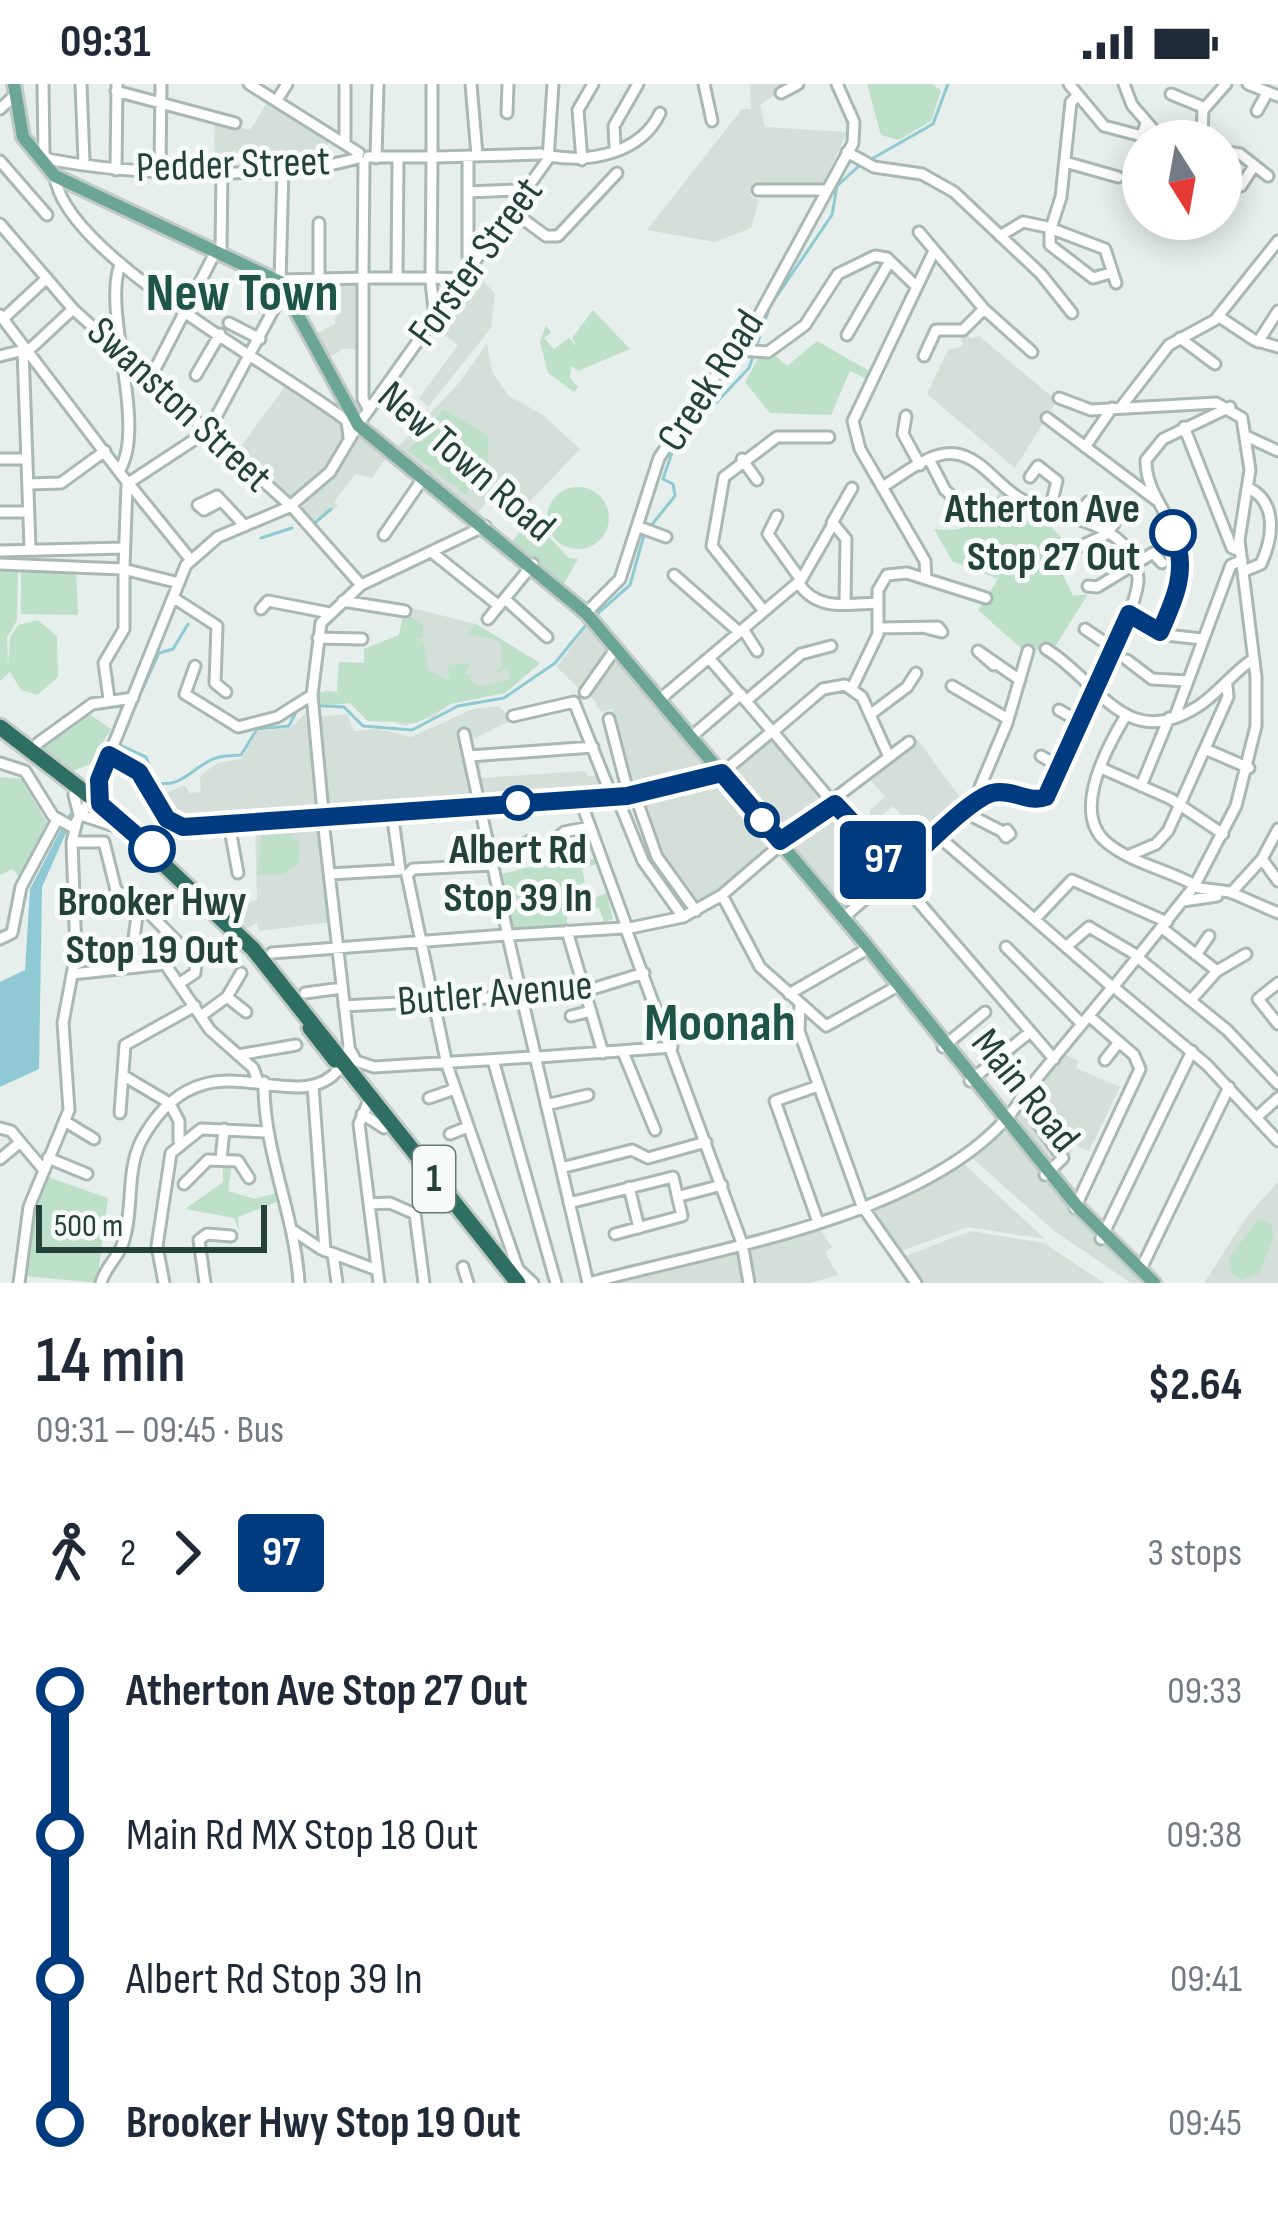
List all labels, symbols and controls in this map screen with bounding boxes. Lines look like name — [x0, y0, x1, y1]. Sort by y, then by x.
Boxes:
text: 09:31 — [60, 15, 151, 70]
north arrow — [1122, 120, 1242, 240]
map controls — [1122, 120, 1242, 240]
street label: Pedder Street — [135, 136, 331, 194]
street label: Forster Street — [398, 168, 554, 356]
district label: New Town — [146, 261, 338, 326]
street label: Creek Road — [647, 301, 775, 461]
street label: Swanston Street — [76, 307, 282, 503]
street label: New Town Road — [367, 371, 565, 553]
place label: Atherton Ave Stop 27 Out — [944, 484, 1140, 583]
marker: Atherton Ave Stop 27 Out — [1151, 511, 1195, 555]
marker: Albert Rd Stop 39 In — [502, 787, 534, 819]
unlabelled marker — [746, 804, 778, 836]
line badge: 97 — [829, 821, 937, 899]
place label: Albert Rd Stop 39 In — [444, 825, 592, 924]
marker: Brooker Hwy Stop 19 Out — [130, 827, 174, 871]
text: 97 — [864, 834, 902, 885]
place label: Brooker Hwy Stop 19 Out — [57, 877, 247, 976]
street label: Butler Avenue — [396, 960, 594, 1028]
district label: Moonah — [644, 991, 796, 1056]
street label: Main Road — [960, 1019, 1090, 1163]
road number: 1 — [413, 1146, 455, 1212]
scale bar — [36, 1199, 267, 1252]
text: 500 m — [54, 1206, 123, 1246]
text: 14 min — [36, 1322, 186, 1401]
text: $2.64 — [1147, 1358, 1242, 1413]
text: 09:31 – 09:45 · Bus — [36, 1407, 284, 1454]
icon: walk — [36, 1520, 102, 1586]
icon: forward — [154, 1520, 220, 1586]
text: 97 — [262, 1527, 300, 1578]
text: 2 — [120, 1530, 136, 1577]
text: 3 stops — [1148, 1530, 1242, 1577]
text: Atherton Ave Stop 27 Out — [126, 1664, 528, 1719]
text: 09:33 — [1167, 1668, 1242, 1715]
text: Main Rd MX Stop 18 Out — [126, 1808, 478, 1863]
text: 09:38 — [1167, 1812, 1242, 1859]
text: Albert Rd Stop 39 In — [126, 1952, 423, 2007]
text: 09:41 — [1170, 1956, 1242, 2003]
text: Brooker Hwy Stop 19 Out — [126, 2096, 520, 2151]
text: 09:45 — [1168, 2100, 1242, 2147]

